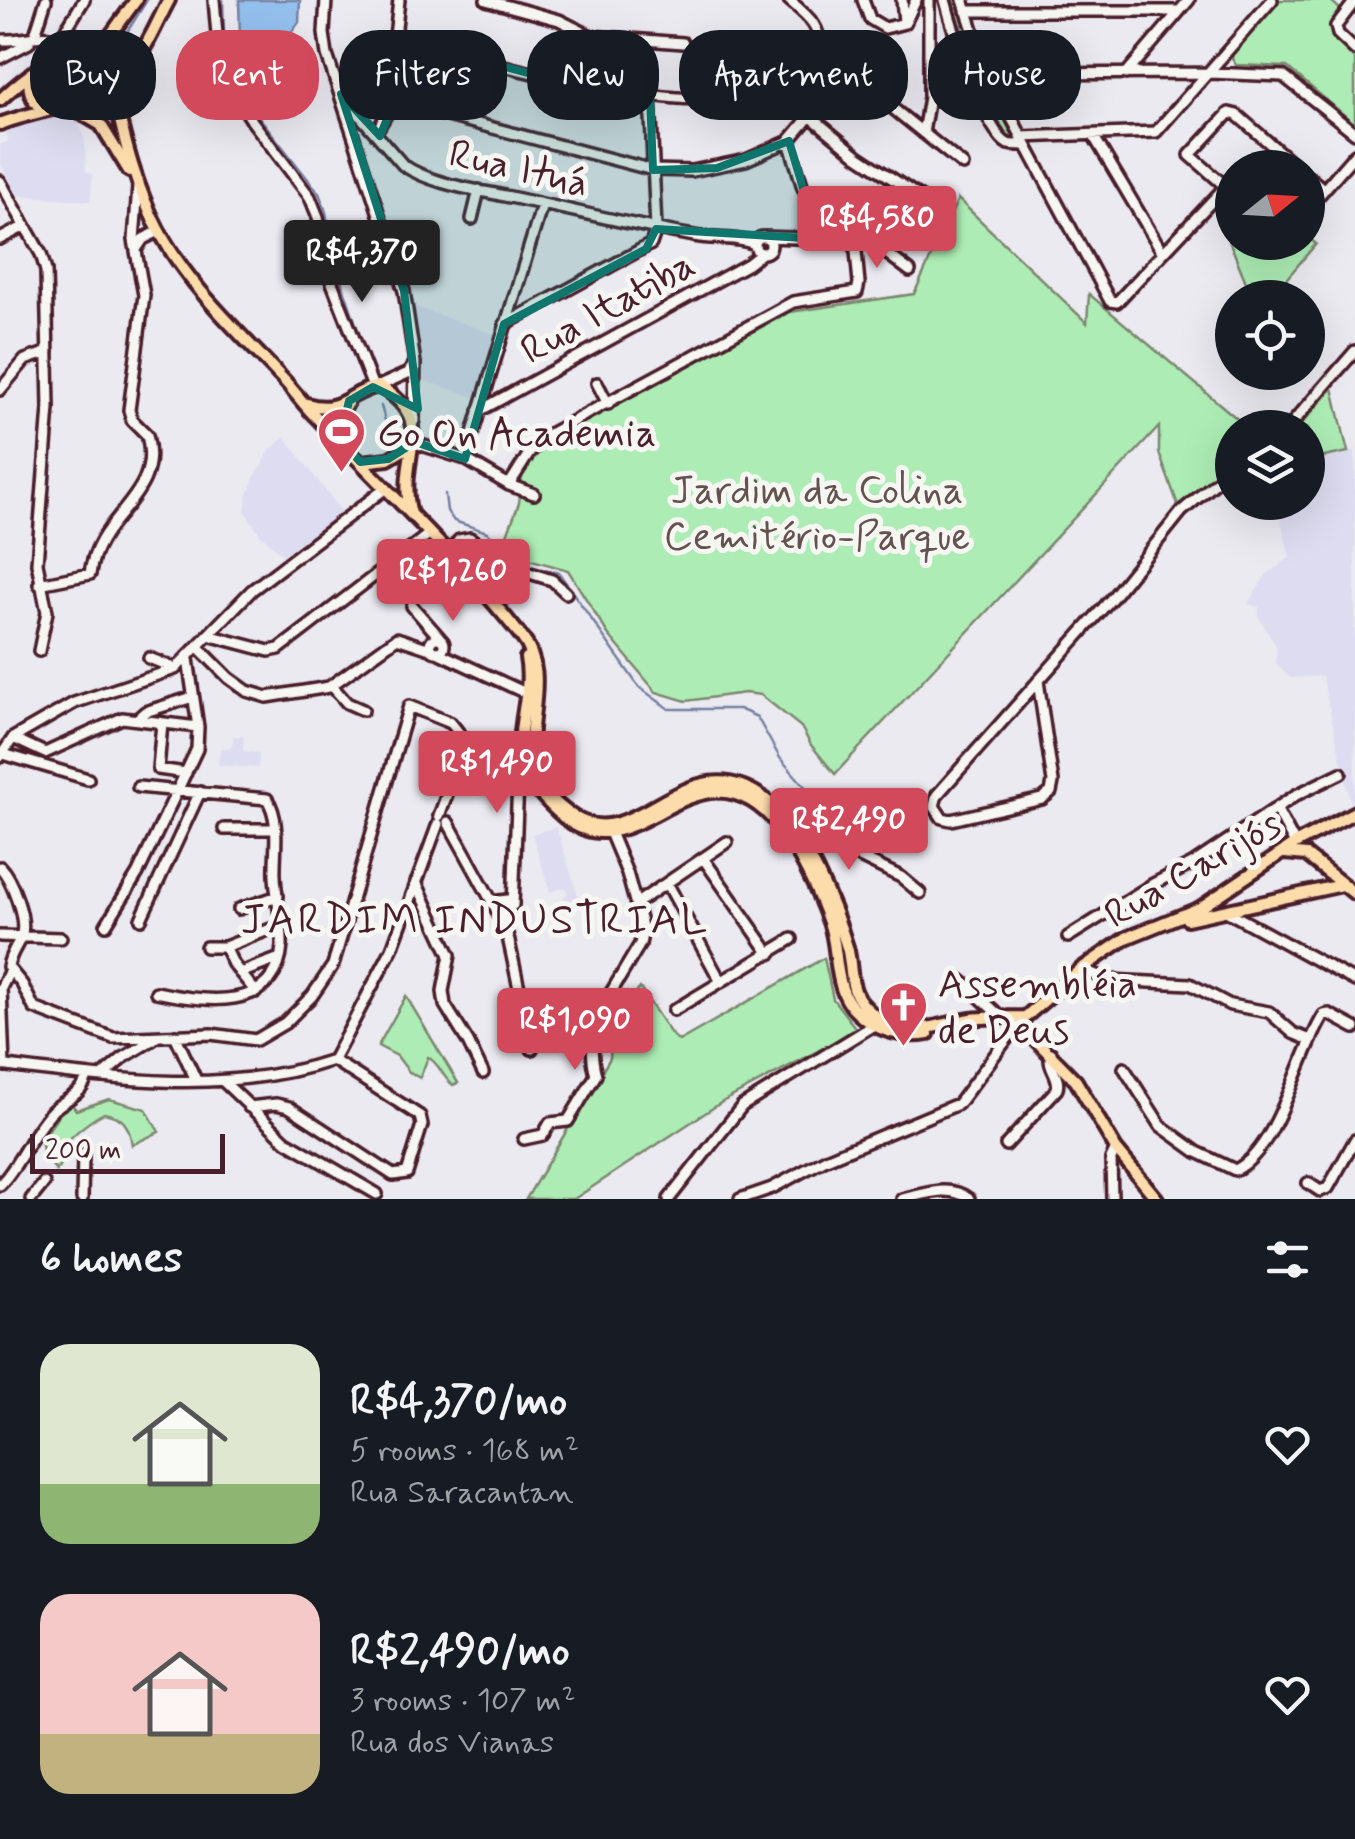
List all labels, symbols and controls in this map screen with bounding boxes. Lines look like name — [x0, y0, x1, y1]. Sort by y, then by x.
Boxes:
chip: Buy — [30, 30, 156, 120]
chip: Rent — [176, 30, 319, 120]
chip: Filters — [339, 30, 507, 120]
chip: New — [527, 30, 659, 120]
chip: Apartment — [679, 30, 908, 120]
chip: House — [928, 30, 1081, 120]
street label: Rua Ituá — [444, 129, 593, 211]
north arrow — [1215, 150, 1325, 260]
map controls — [1215, 150, 1325, 520]
pin: R$4,580 — [785, 186, 969, 271]
text: R$4,580 — [819, 197, 935, 239]
pin: R$4,370 — [270, 220, 454, 305]
text: R$4,370 — [306, 231, 418, 273]
street label: Rua Itatiba — [512, 239, 705, 378]
button: locate — [1215, 280, 1325, 390]
sports icon: Go On Academia — [316, 406, 368, 474]
place label: Go On Academia — [377, 409, 656, 461]
button: layers — [1215, 410, 1325, 520]
park label: Jardim da Colina Cemitério-Parque — [664, 466, 970, 564]
pin: R$1,260 — [361, 539, 545, 624]
text: R$1,260 — [399, 550, 507, 592]
pin: R$1,490 — [405, 731, 589, 816]
text: R$1,490 — [441, 742, 553, 784]
pin: R$2,490 — [757, 788, 941, 873]
text: R$2,490 — [792, 799, 906, 841]
street label: Rua Carijós — [1096, 799, 1291, 942]
district label: JARDIM INDUSTRIAL — [241, 894, 709, 949]
place label: Assembléia de Deus — [938, 960, 1137, 1058]
church icon: Assembléia de Deus — [877, 980, 929, 1048]
pin: R$1,090 — [483, 988, 667, 1073]
text: R$1,090 — [519, 999, 631, 1041]
scale bar — [30, 1129, 225, 1174]
text: 200 m — [45, 1133, 121, 1170]
text: 6 homes — [40, 1232, 183, 1287]
icon: filters — [1260, 1232, 1315, 1287]
text: R$4,370/mo — [350, 1375, 567, 1430]
icon: home — [120, 1384, 240, 1504]
icon: heart — [1260, 1417, 1315, 1472]
text: 5 rooms · 168 m² — [350, 1430, 579, 1472]
text: Rua Saracantan — [350, 1472, 574, 1514]
text: R$2,490/mo — [350, 1625, 570, 1680]
icon: home — [120, 1634, 240, 1754]
icon: heart — [1260, 1667, 1315, 1722]
text: 3 rooms · 107 m² — [350, 1680, 575, 1722]
text: Rua dos Vianas — [350, 1722, 554, 1764]

